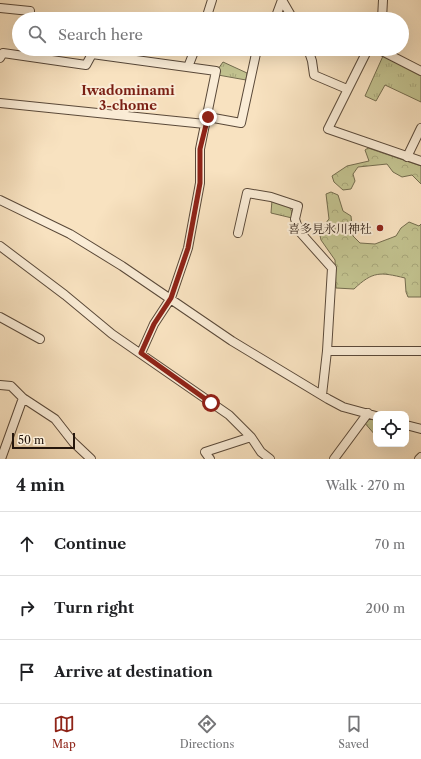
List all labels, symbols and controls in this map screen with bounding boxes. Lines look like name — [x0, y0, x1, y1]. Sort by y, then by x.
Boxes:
search box — [12, 12, 409, 56]
icon: search — [26, 23, 48, 45]
text: Search here — [58, 25, 143, 44]
district label: Iwadominami 3-chome — [81, 82, 175, 113]
route end — [199, 108, 217, 126]
place label: 喜多見氷川神社 — [288, 221, 372, 236]
marker: 喜多見氷川神社 — [375, 223, 385, 233]
route start — [202, 394, 220, 412]
map controls — [373, 411, 409, 447]
button: locate — [373, 411, 409, 447]
scale bar — [12, 431, 75, 450]
text: 50 m — [18, 433, 44, 447]
text: 4 min — [16, 475, 65, 495]
text: Walk · 270 m — [326, 477, 405, 493]
icon: ahead — [16, 533, 38, 555]
text: Continue — [54, 534, 126, 553]
text: 70 m — [375, 536, 405, 552]
icon: right — [16, 597, 38, 619]
text: Turn right — [54, 598, 134, 617]
text: 200 m — [365, 600, 405, 616]
icon: arrive — [16, 661, 38, 683]
text: Arrive at destination — [54, 662, 213, 681]
tab: Map — [52, 713, 76, 751]
tab: Directions — [180, 713, 234, 751]
tab: Saved — [338, 713, 369, 751]

